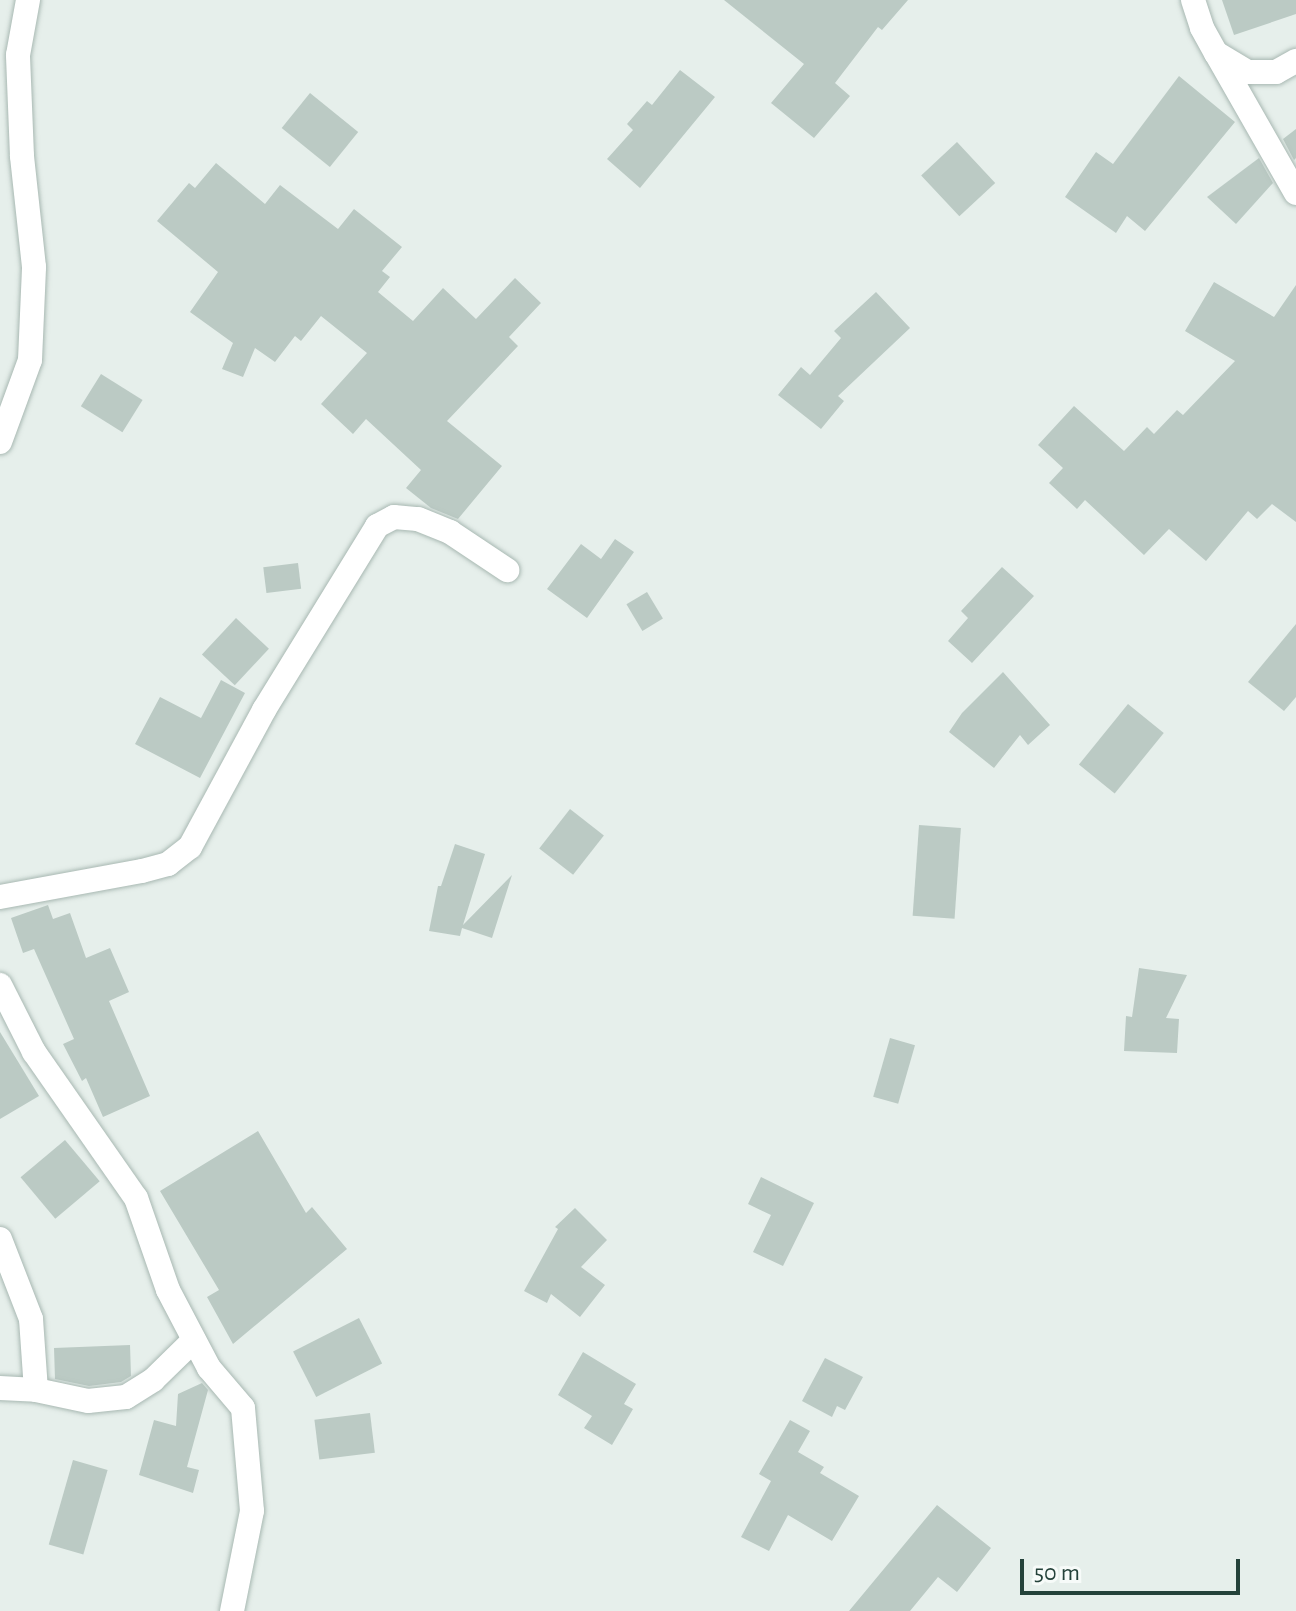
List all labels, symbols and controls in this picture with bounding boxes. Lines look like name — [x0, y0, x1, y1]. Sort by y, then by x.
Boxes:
scale bar — [1024, 1543, 1244, 1593]
text: 50 m — [1034, 1561, 1080, 1585]

